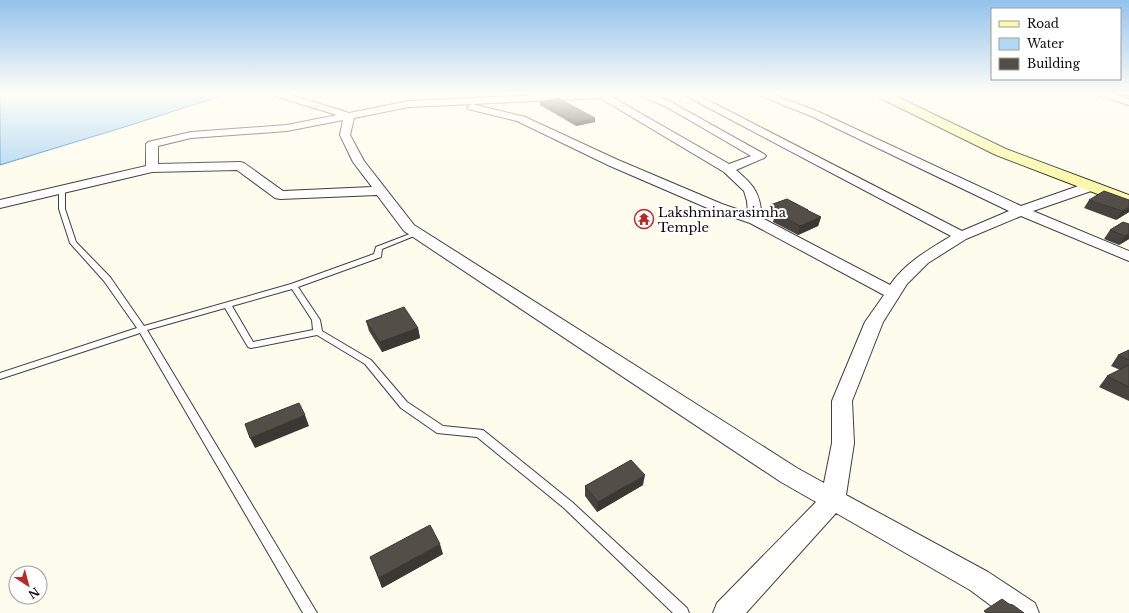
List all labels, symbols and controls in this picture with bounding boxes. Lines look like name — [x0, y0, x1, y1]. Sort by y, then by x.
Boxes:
legend — [991, 8, 1121, 80]
text: Road — [1027, 16, 1059, 31]
text: Water — [1026, 36, 1064, 51]
text: Building — [1027, 56, 1081, 71]
place label: Lakshminarasimha Temple — [658, 204, 787, 236]
temple icon: Lakshminarasimha Temple — [633, 208, 655, 230]
north arrow — [8, 565, 48, 605]
text: N — [25, 584, 42, 602]

